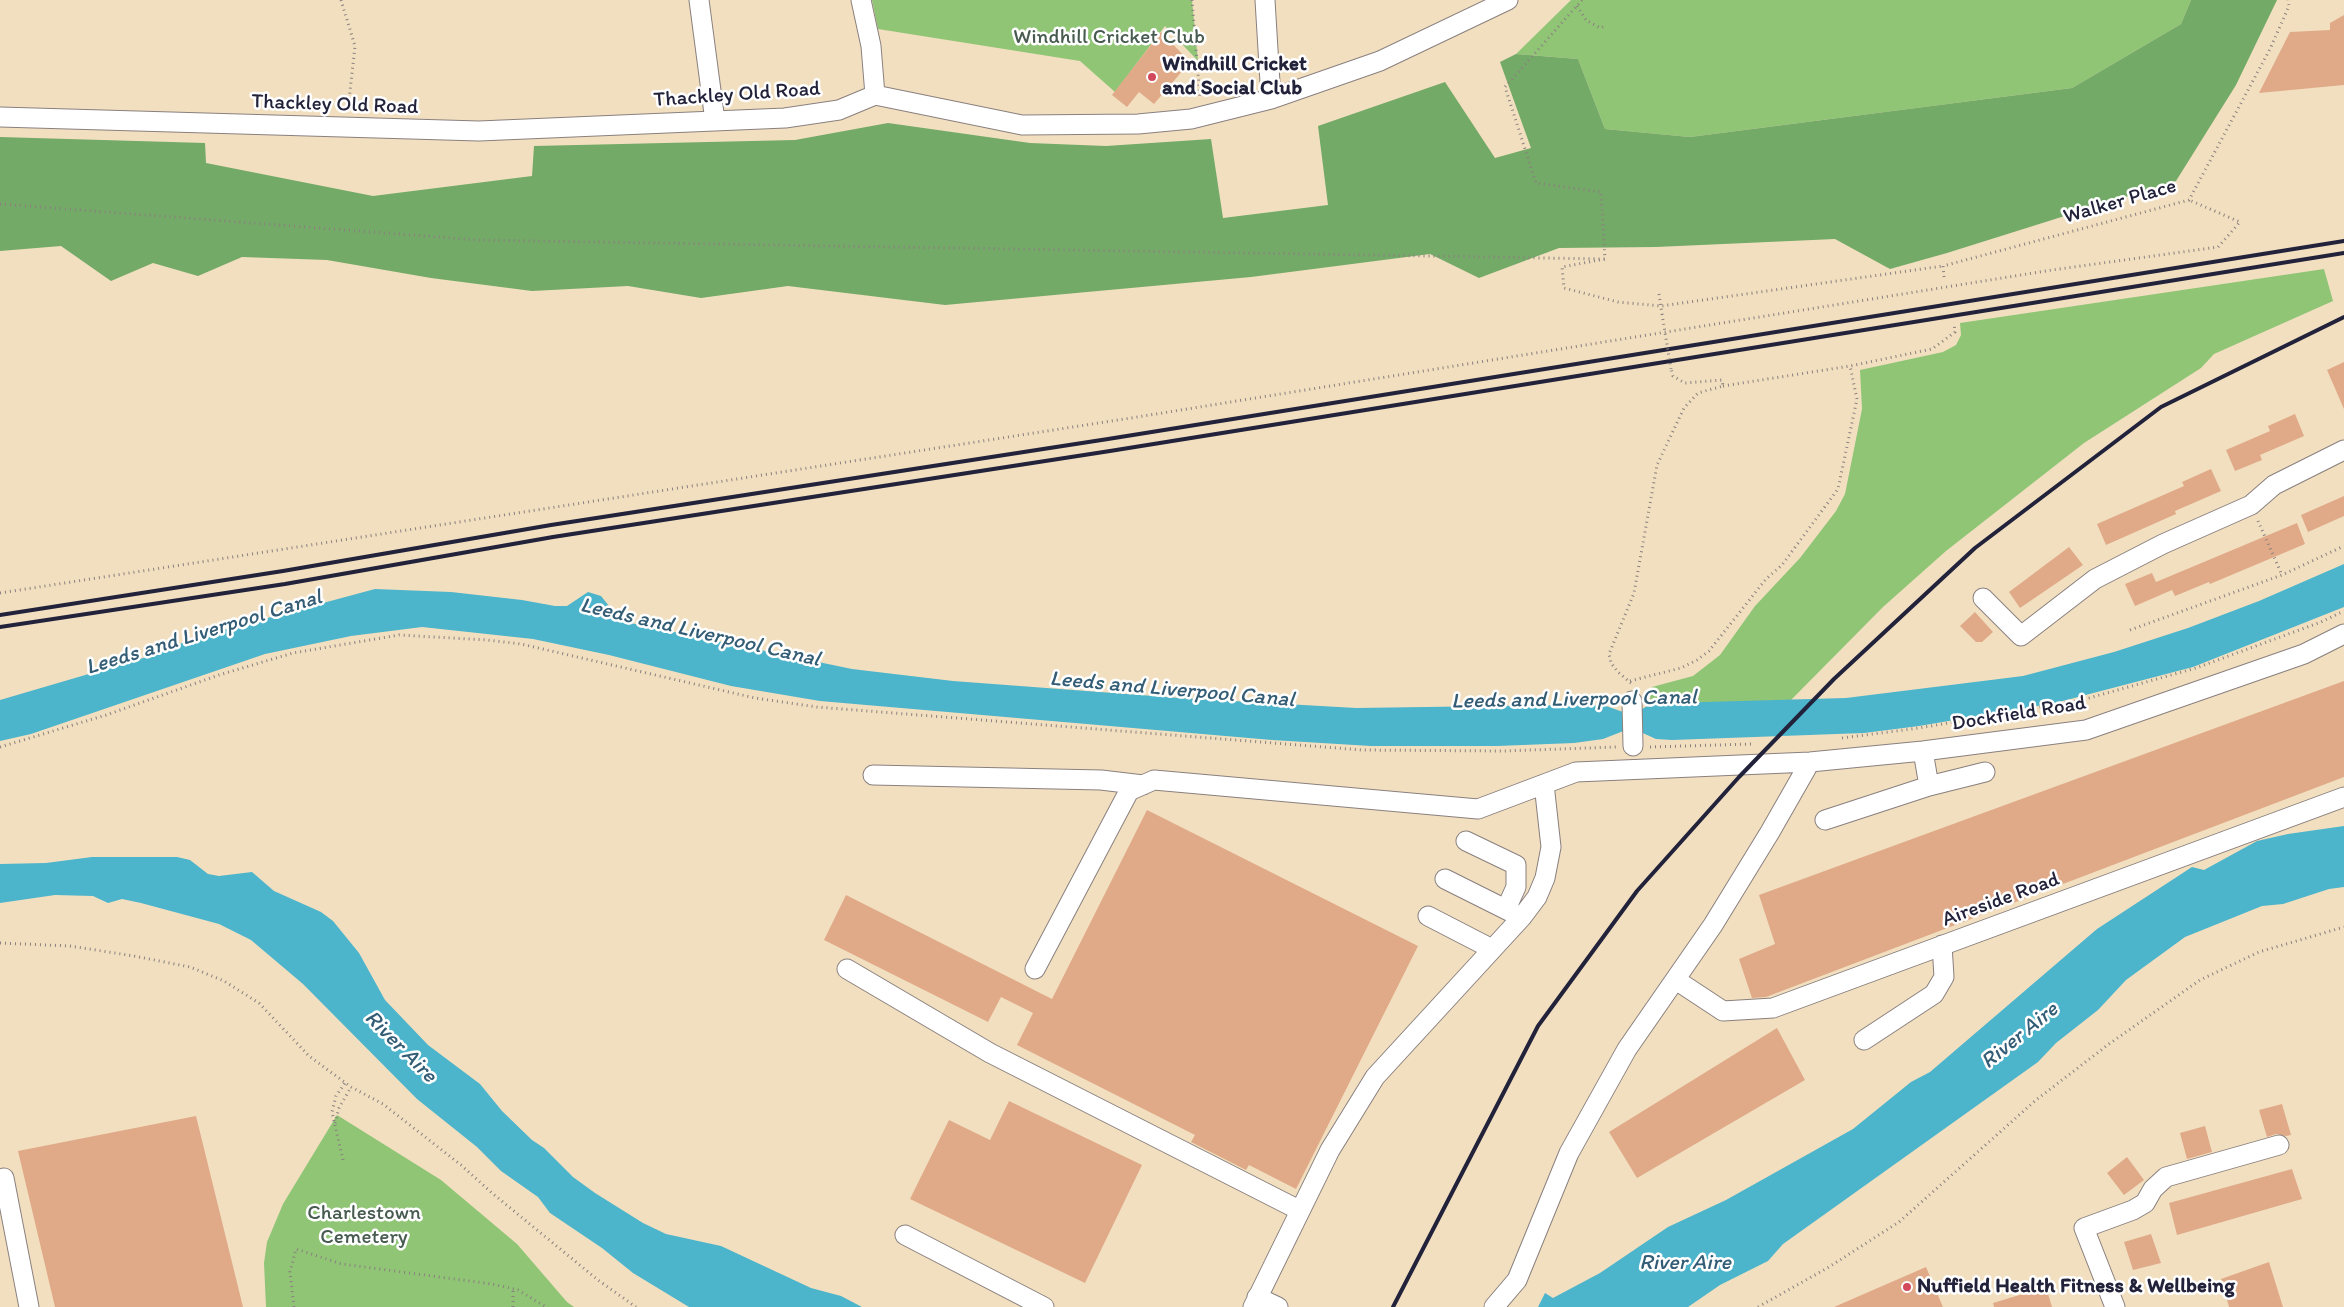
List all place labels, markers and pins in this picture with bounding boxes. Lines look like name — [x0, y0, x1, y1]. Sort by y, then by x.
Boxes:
place label: Windhill Cricket and Social Club — [1162, 52, 1307, 102]
marker: Windhill Cricket and Social Club — [1146, 71, 1158, 83]
place label: Nuffield Health Fitness & Wellbeing — [1917, 1274, 2235, 1300]
marker: Nuffield Health Fitness & Wellbeing — [1901, 1281, 1913, 1293]

